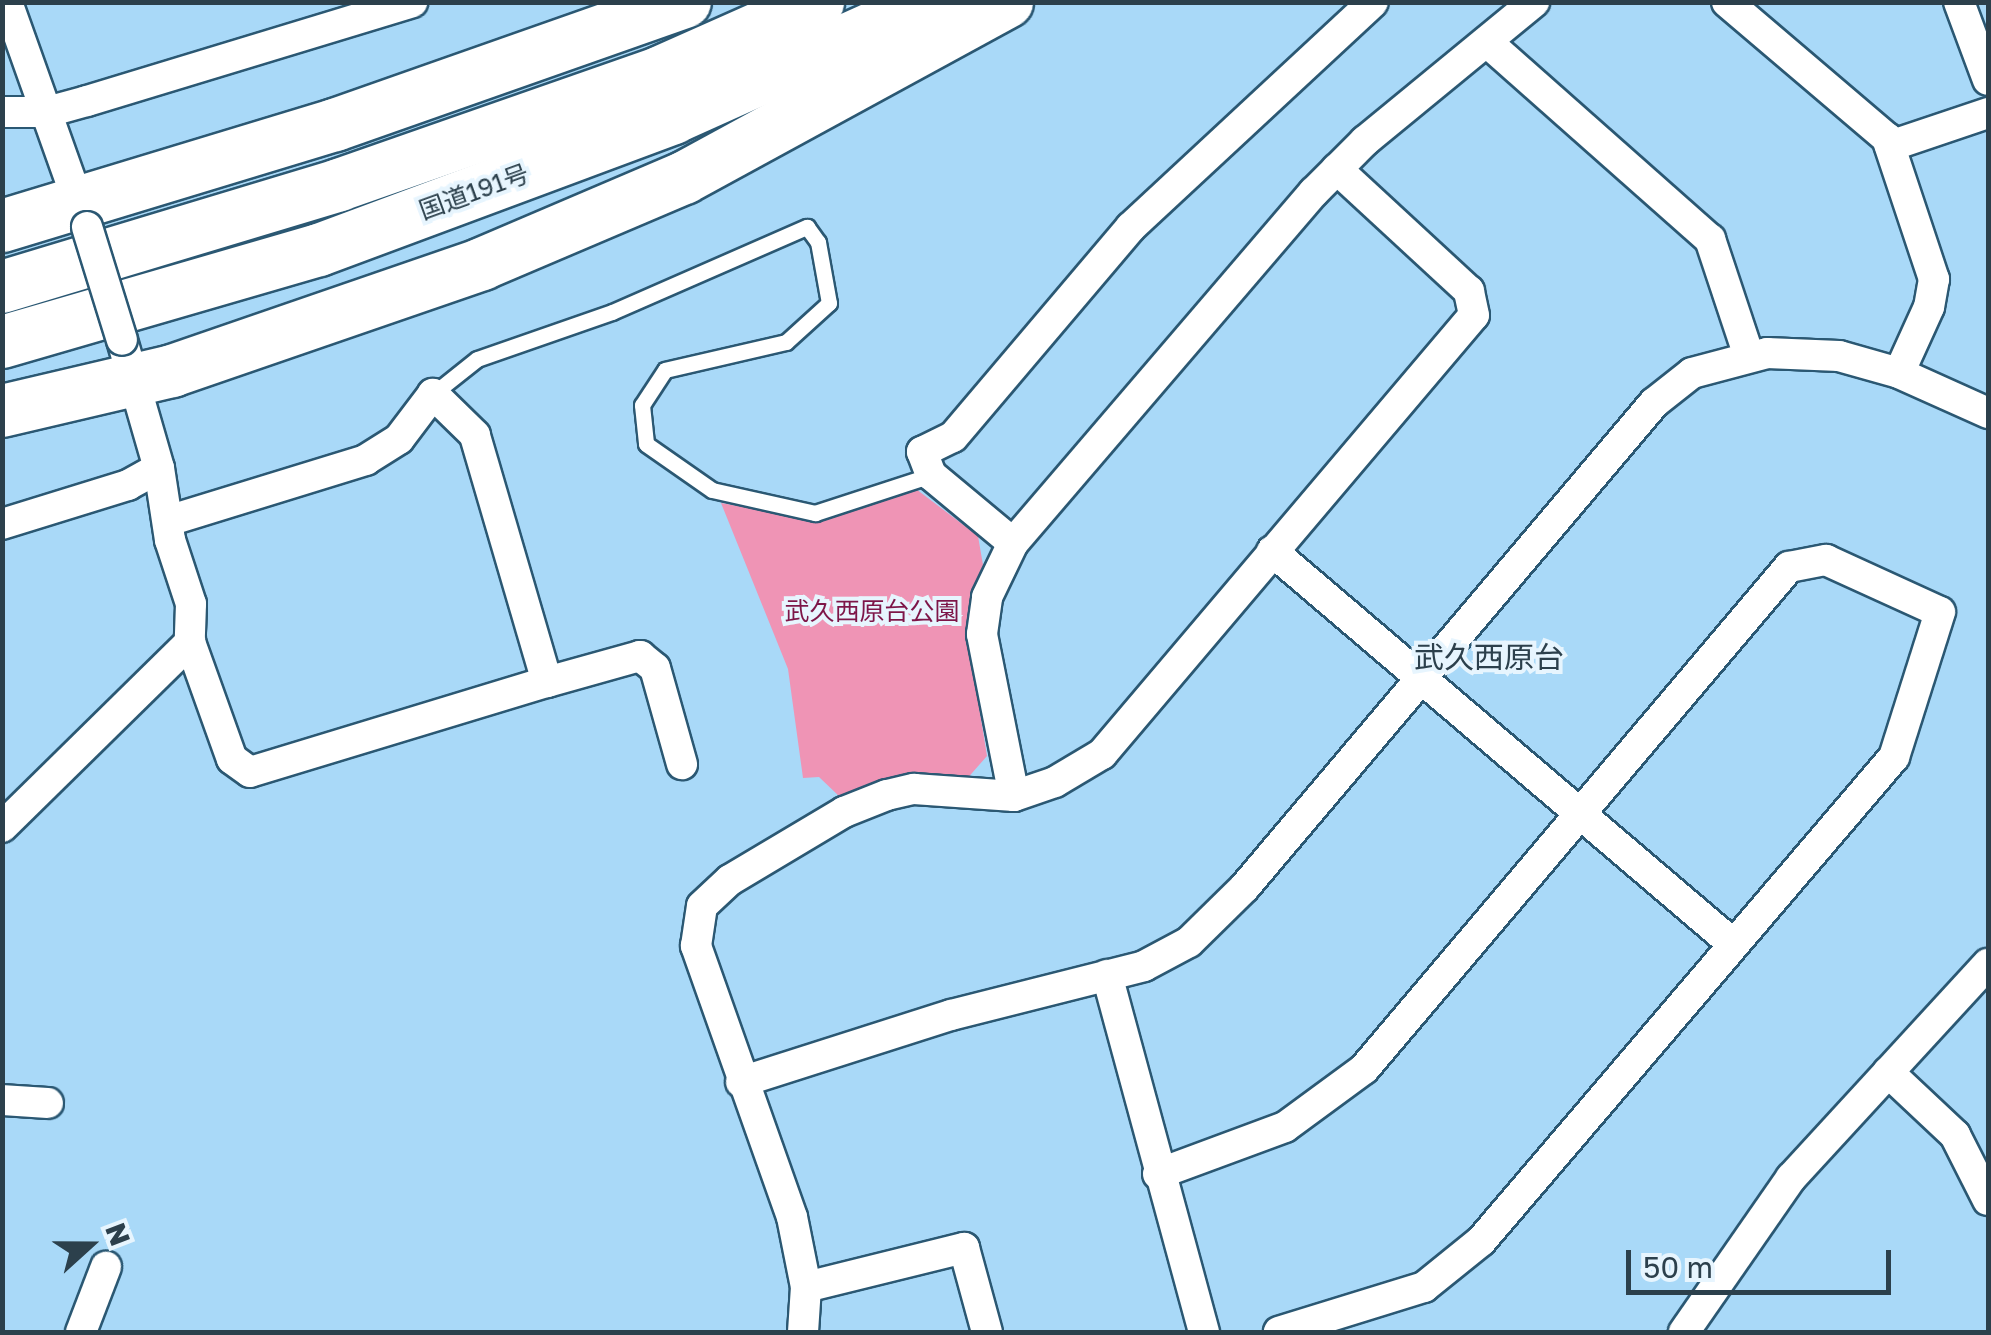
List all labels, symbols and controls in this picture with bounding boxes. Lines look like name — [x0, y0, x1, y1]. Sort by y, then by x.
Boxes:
street label: 国道191号 — [415, 158, 533, 226]
park label: 武久西原台公園 — [785, 596, 959, 626]
district label: 武久西原台 — [1414, 639, 1564, 675]
north arrow — [40, 1195, 140, 1295]
text: N — [99, 1218, 138, 1250]
scale bar — [1631, 1230, 1896, 1292]
text: 50 m — [1643, 1249, 1713, 1285]

